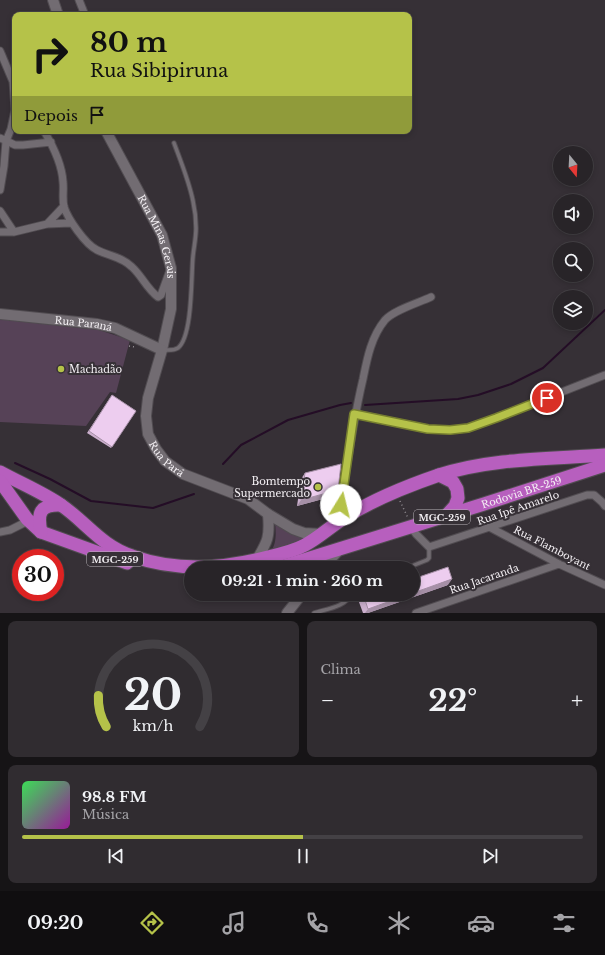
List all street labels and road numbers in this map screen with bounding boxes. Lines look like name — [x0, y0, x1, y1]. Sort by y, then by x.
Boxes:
street label: Rua Minas Gerais — [135, 192, 178, 279]
street label: Rua Paraná — [54, 313, 114, 334]
street label: Rua Pará — [146, 439, 187, 480]
street label: Rodovia BR-259 — [480, 473, 563, 511]
street label: Rua Ipê Amarelo — [475, 488, 561, 528]
road number: MGC-259 — [414, 510, 470, 524]
street label: Rua Flamboyant — [511, 523, 593, 573]
road number: MGC-259 — [87, 552, 143, 566]
street label: Rua Jacaranda — [448, 561, 521, 597]

